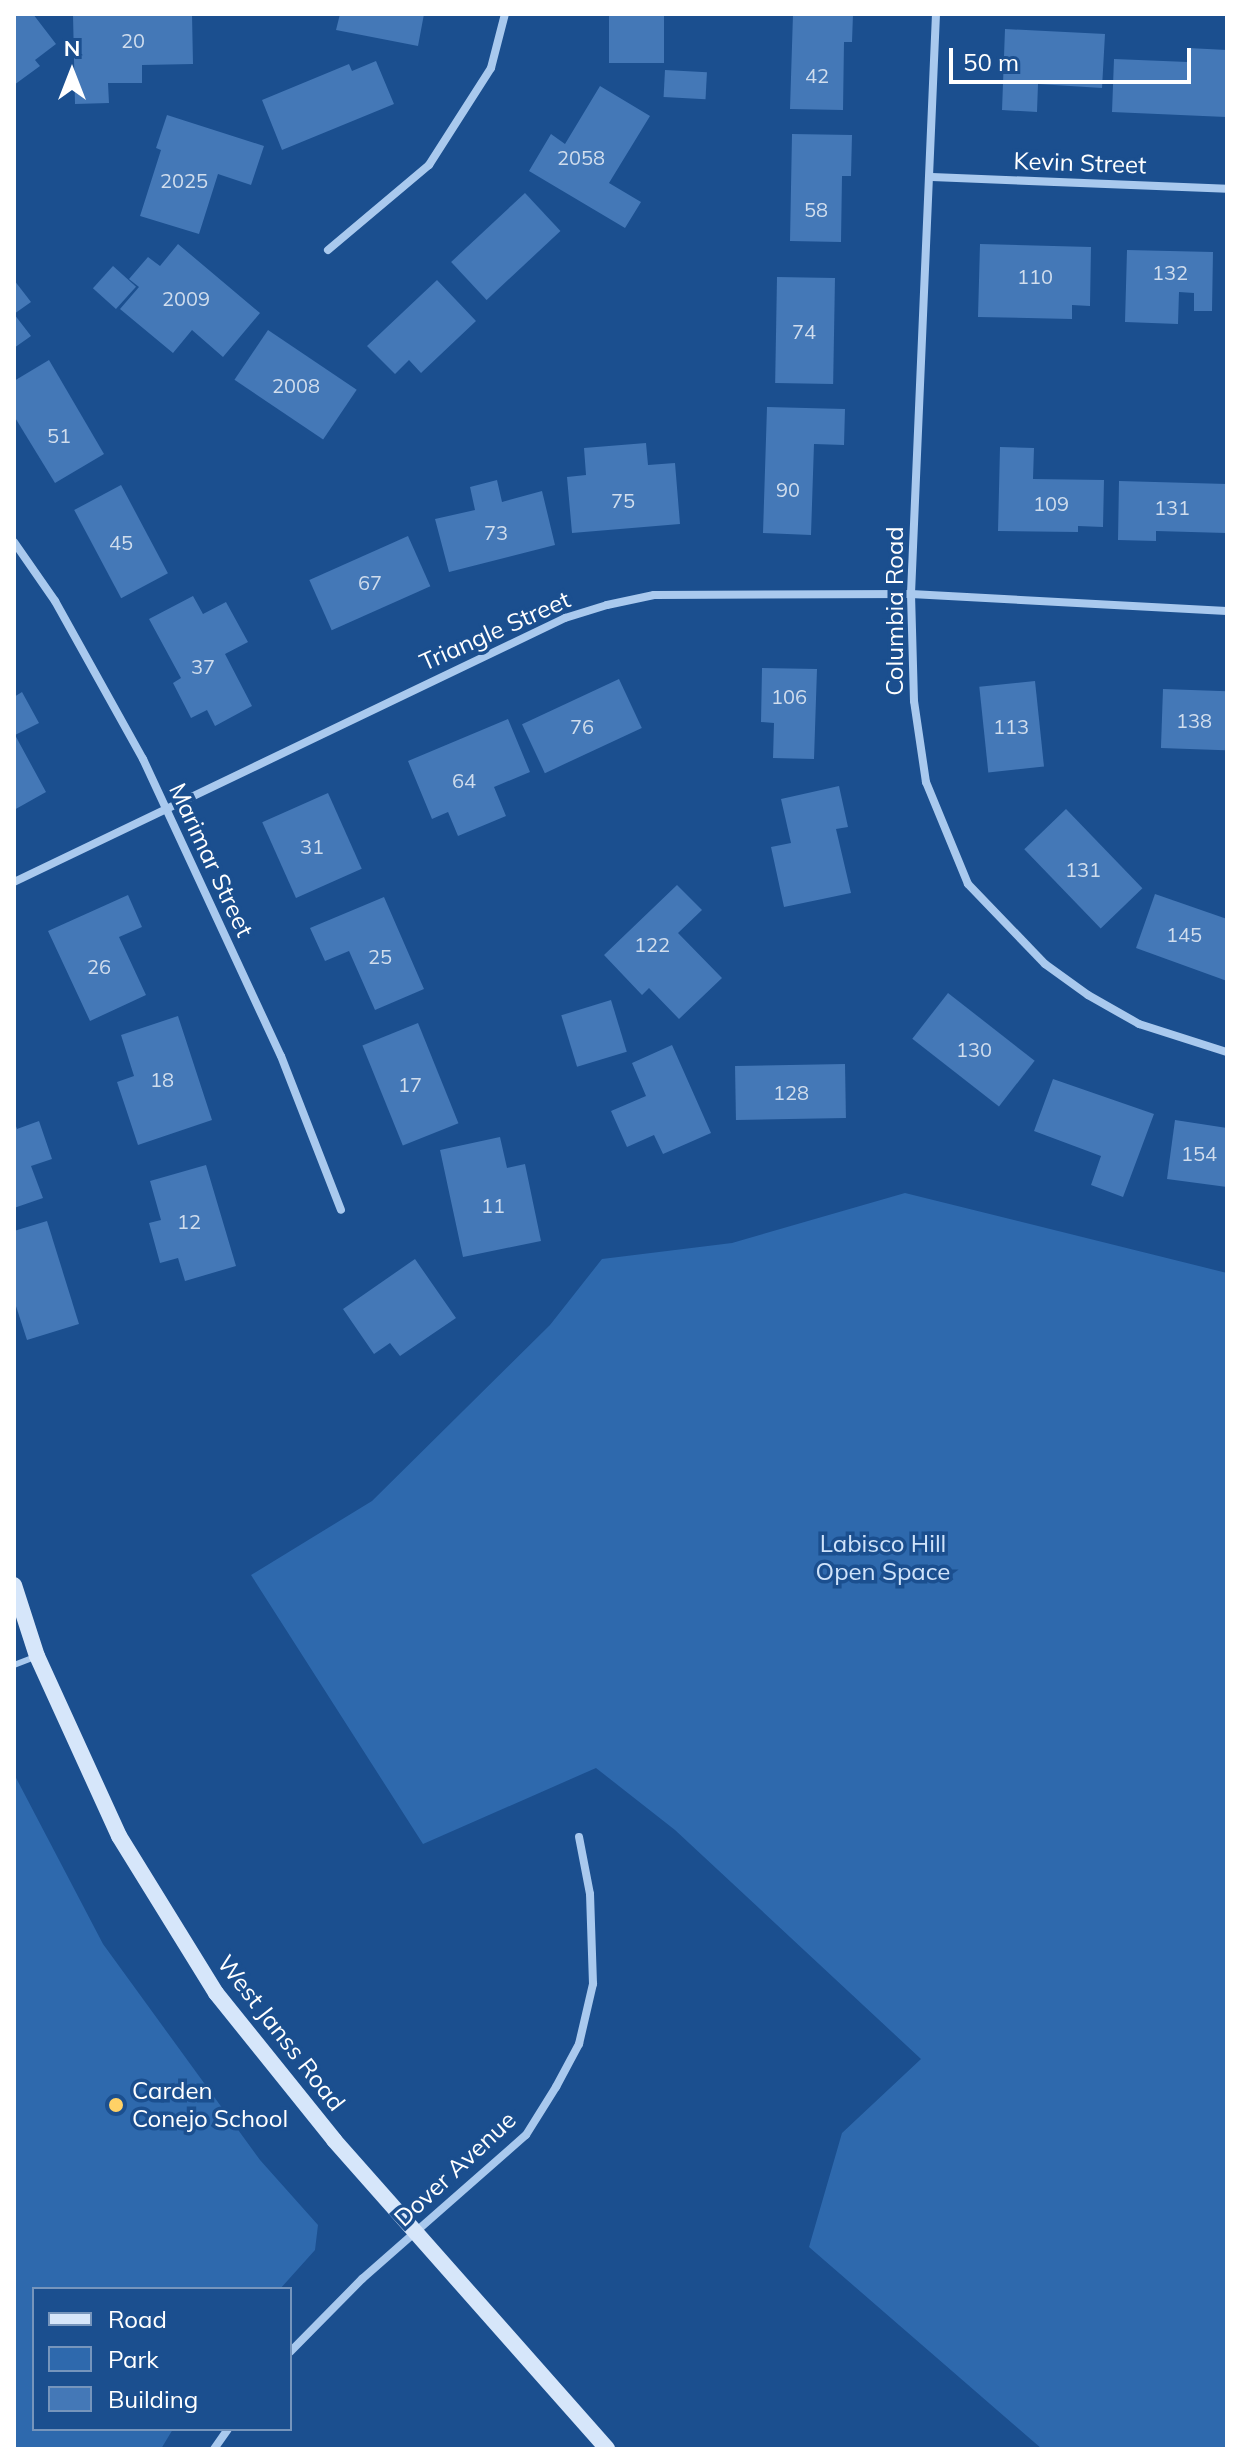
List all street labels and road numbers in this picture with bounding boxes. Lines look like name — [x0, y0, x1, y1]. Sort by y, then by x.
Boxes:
street label: Kevin Street — [1013, 146, 1147, 180]
street label: Columbia Road — [881, 526, 909, 696]
street label: Triangle Street — [415, 585, 575, 677]
street label: Marimar Street — [163, 779, 259, 941]
street label: West Janss Road — [211, 1949, 351, 2117]
street label: Dover Avenue — [388, 2105, 522, 2233]

